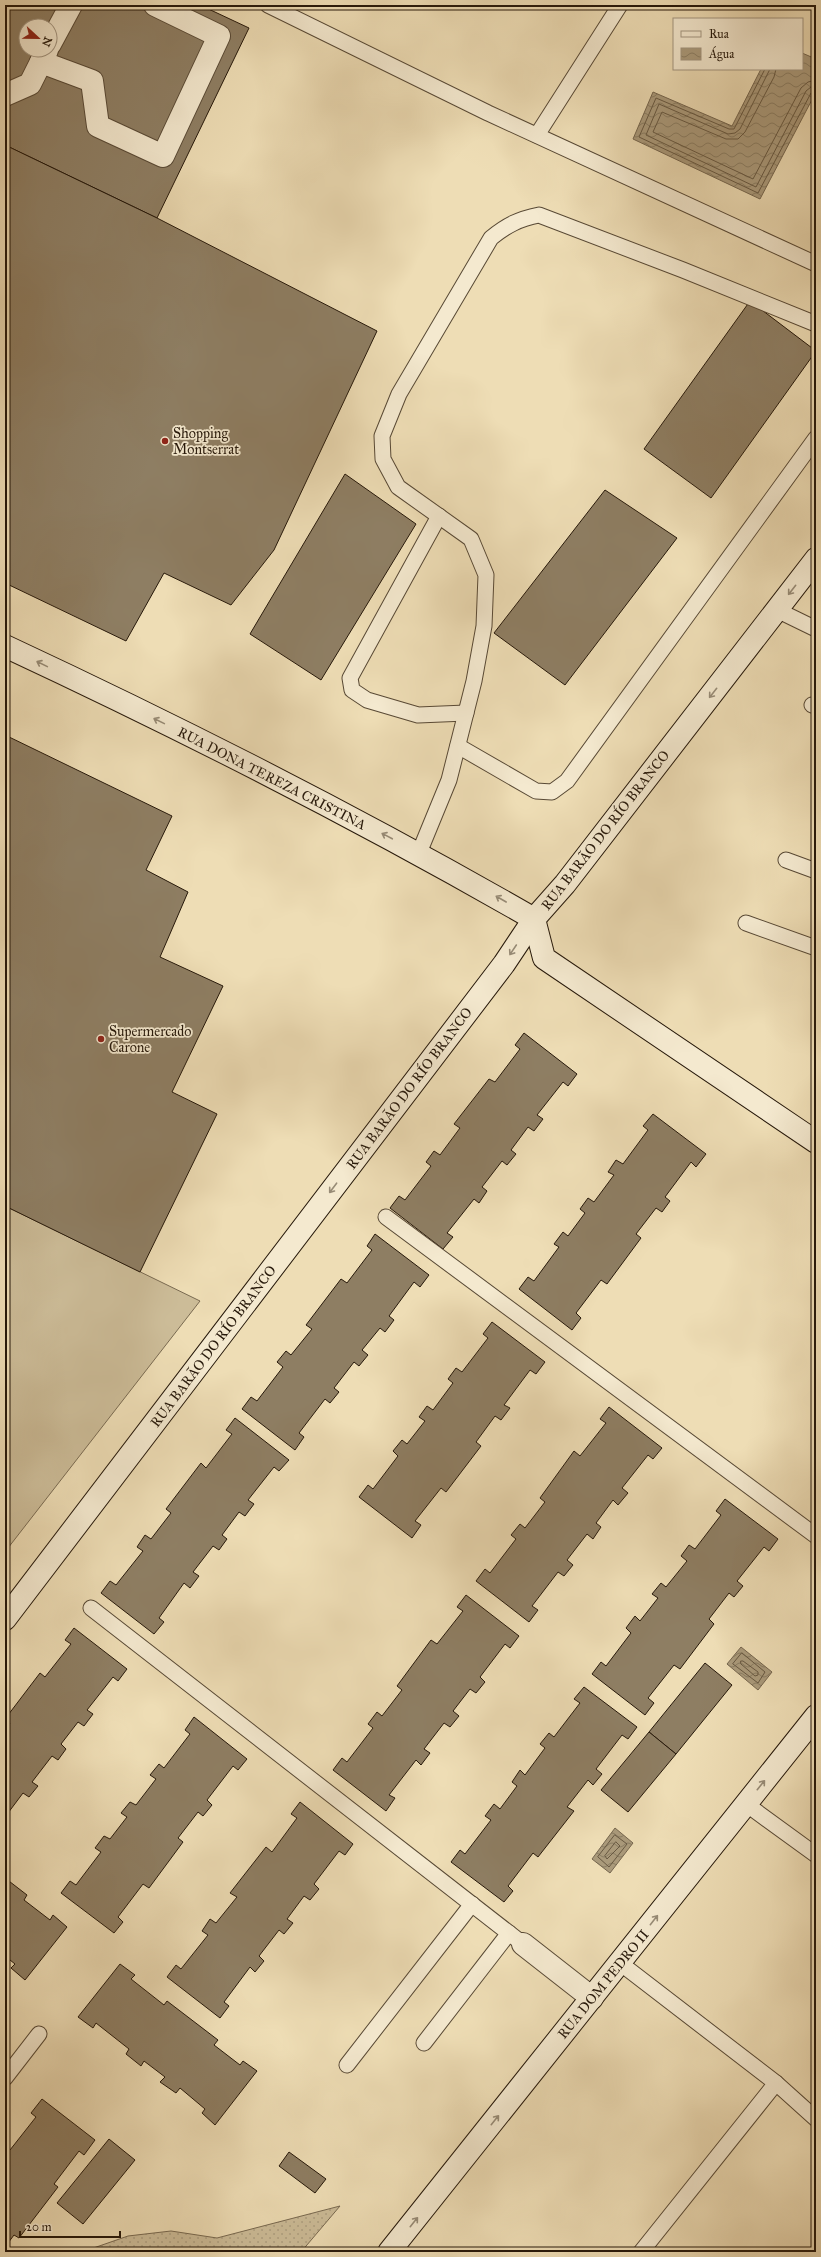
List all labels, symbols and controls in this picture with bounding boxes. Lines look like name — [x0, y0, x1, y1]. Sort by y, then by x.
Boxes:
north arrow — [18, 18, 58, 58]
legend — [673, 18, 803, 70]
text: Rua — [709, 27, 730, 41]
text: N — [39, 35, 55, 49]
text: Água — [708, 46, 735, 62]
place label: Shopping Montserrat — [173, 425, 239, 458]
marker: Shopping Montserrat — [160, 436, 170, 446]
one-way arrow — [788, 585, 796, 596]
one-way arrow — [36, 660, 48, 667]
one-way arrow — [708, 687, 717, 698]
one-way arrow — [153, 716, 165, 724]
street label: RUA DONA TEREZA CRISTINA — [175, 723, 369, 834]
street label: RUA BARÃO DO RÍO BRANCO — [536, 746, 673, 914]
one-way arrow — [381, 832, 393, 839]
one-way arrow — [495, 895, 507, 903]
one-way arrow — [509, 945, 517, 956]
street label: RUA BARÃO DO RÍO BRANCO — [341, 1003, 476, 1173]
place label: Supermercado Carone — [109, 1023, 191, 1056]
marker: Supermercado Carone — [96, 1034, 106, 1044]
one-way arrow — [329, 1182, 337, 1193]
street label: RUA BARÃO DO RÍO BRANCO — [145, 1261, 280, 1431]
one-way arrow — [757, 1779, 765, 1790]
one-way arrow — [650, 1914, 659, 1925]
street label: RUA DOM PEDRO II — [554, 1926, 653, 2042]
one-way arrow — [490, 2114, 499, 2125]
scale bar — [20, 2213, 120, 2239]
one-way arrow — [409, 2216, 418, 2227]
text: 20 m — [26, 2220, 52, 2234]

